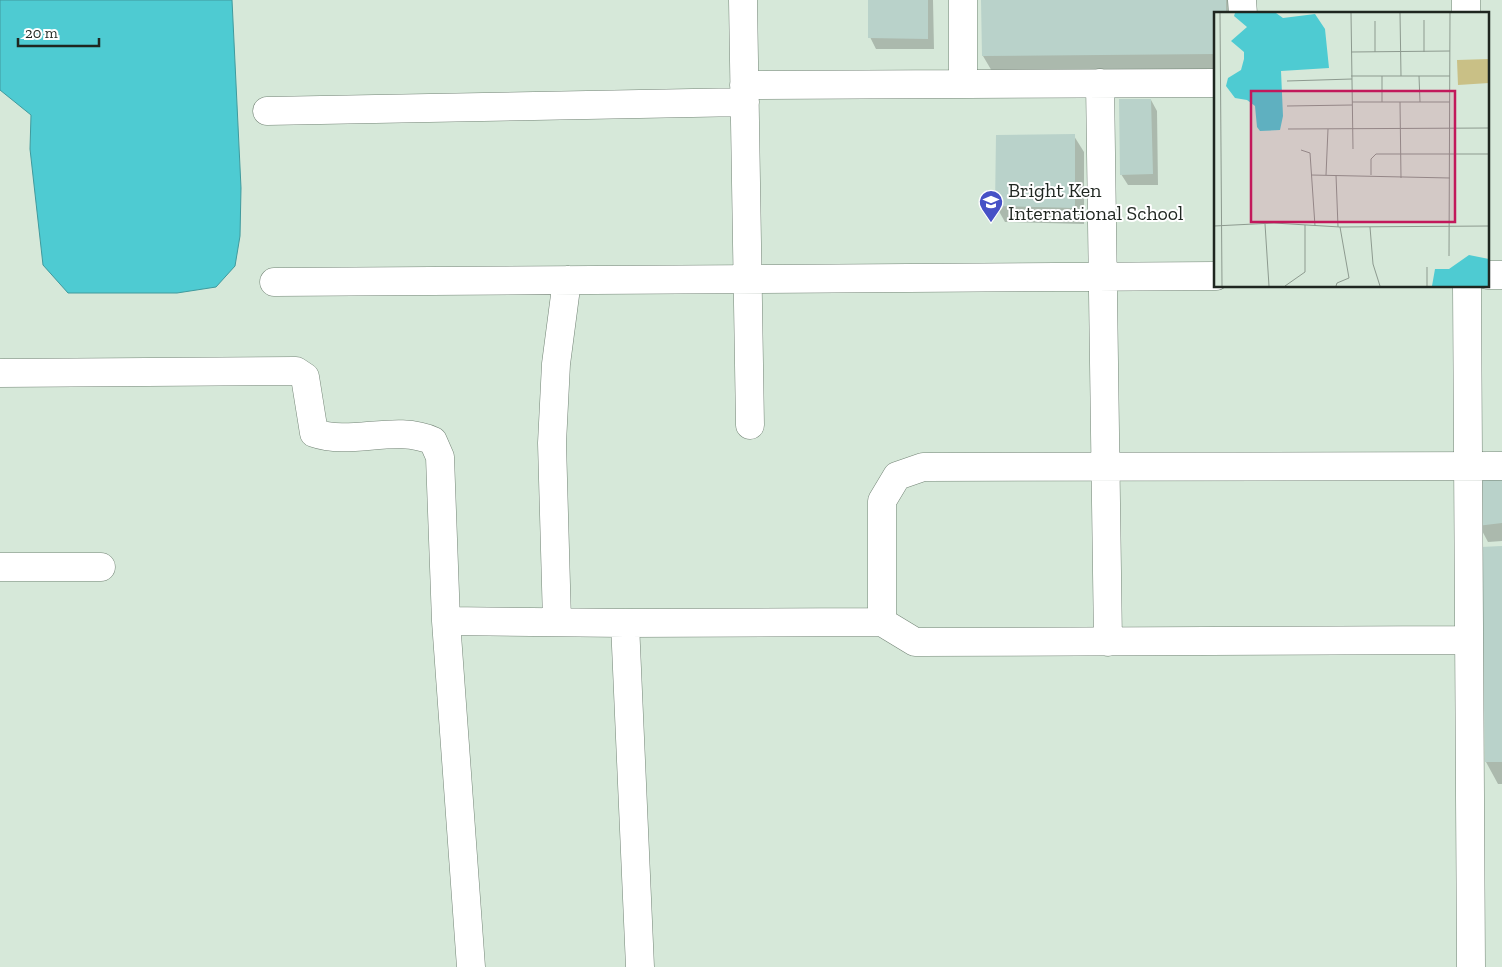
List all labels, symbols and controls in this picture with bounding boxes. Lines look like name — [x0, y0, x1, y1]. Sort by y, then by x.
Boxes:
inset map — [1214, 12, 1490, 288]
scale bar — [18, 15, 99, 47]
text: 20 m — [25, 24, 58, 42]
place label: Bright Ken International School — [1008, 178, 1183, 225]
school or university icon: Bright Ken International School — [978, 189, 1004, 223]

